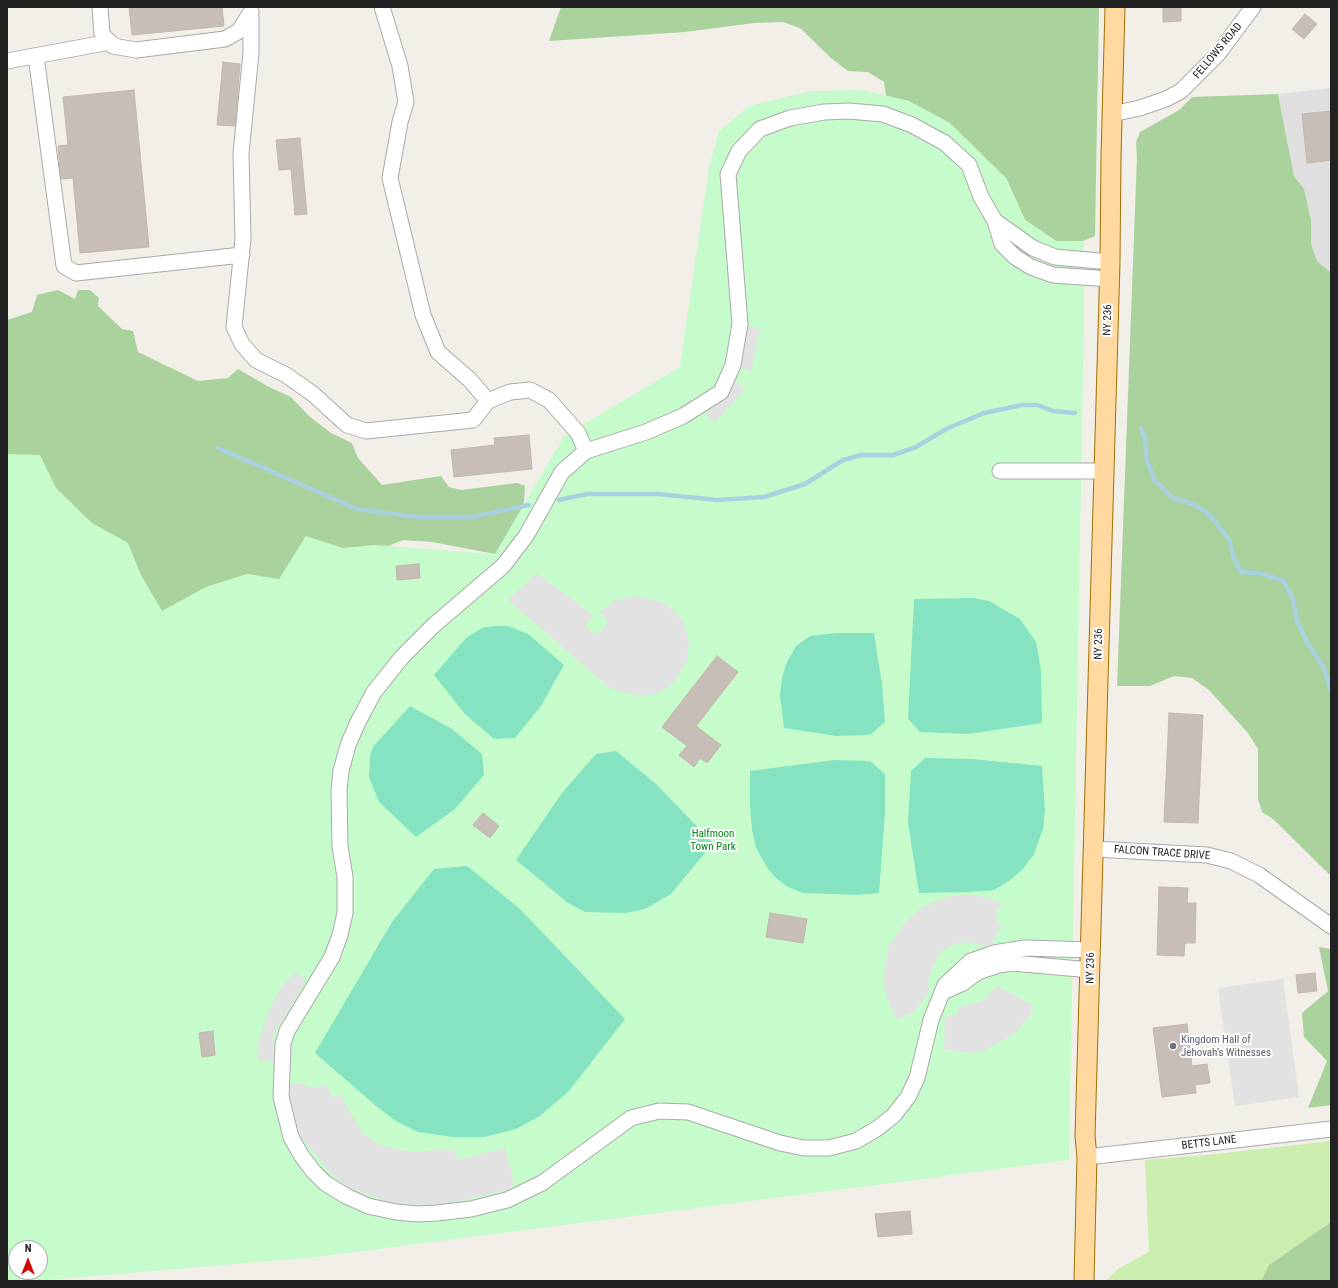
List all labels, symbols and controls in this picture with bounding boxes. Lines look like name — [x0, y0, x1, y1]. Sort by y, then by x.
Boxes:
street label: FELLOWS ROAD — [1191, 20, 1245, 82]
street label: NY 236 — [1101, 304, 1115, 336]
street label: NY 236 — [1092, 628, 1106, 660]
park label: Halfmoon Town Park — [690, 827, 736, 853]
street label: FALCON TRACE DRIVE — [1113, 843, 1211, 863]
street label: NY 236 — [1084, 952, 1098, 984]
place label: Kingdom Hall of Jehovah’s Witnesses — [1181, 1033, 1271, 1059]
marker: Kingdom Hall of Jehovah’s Witnesses — [1168, 1041, 1178, 1051]
street label: BETTS LANE — [1181, 1133, 1237, 1153]
north arrow — [8, 1240, 48, 1280]
text: N — [25, 1242, 31, 1255]

